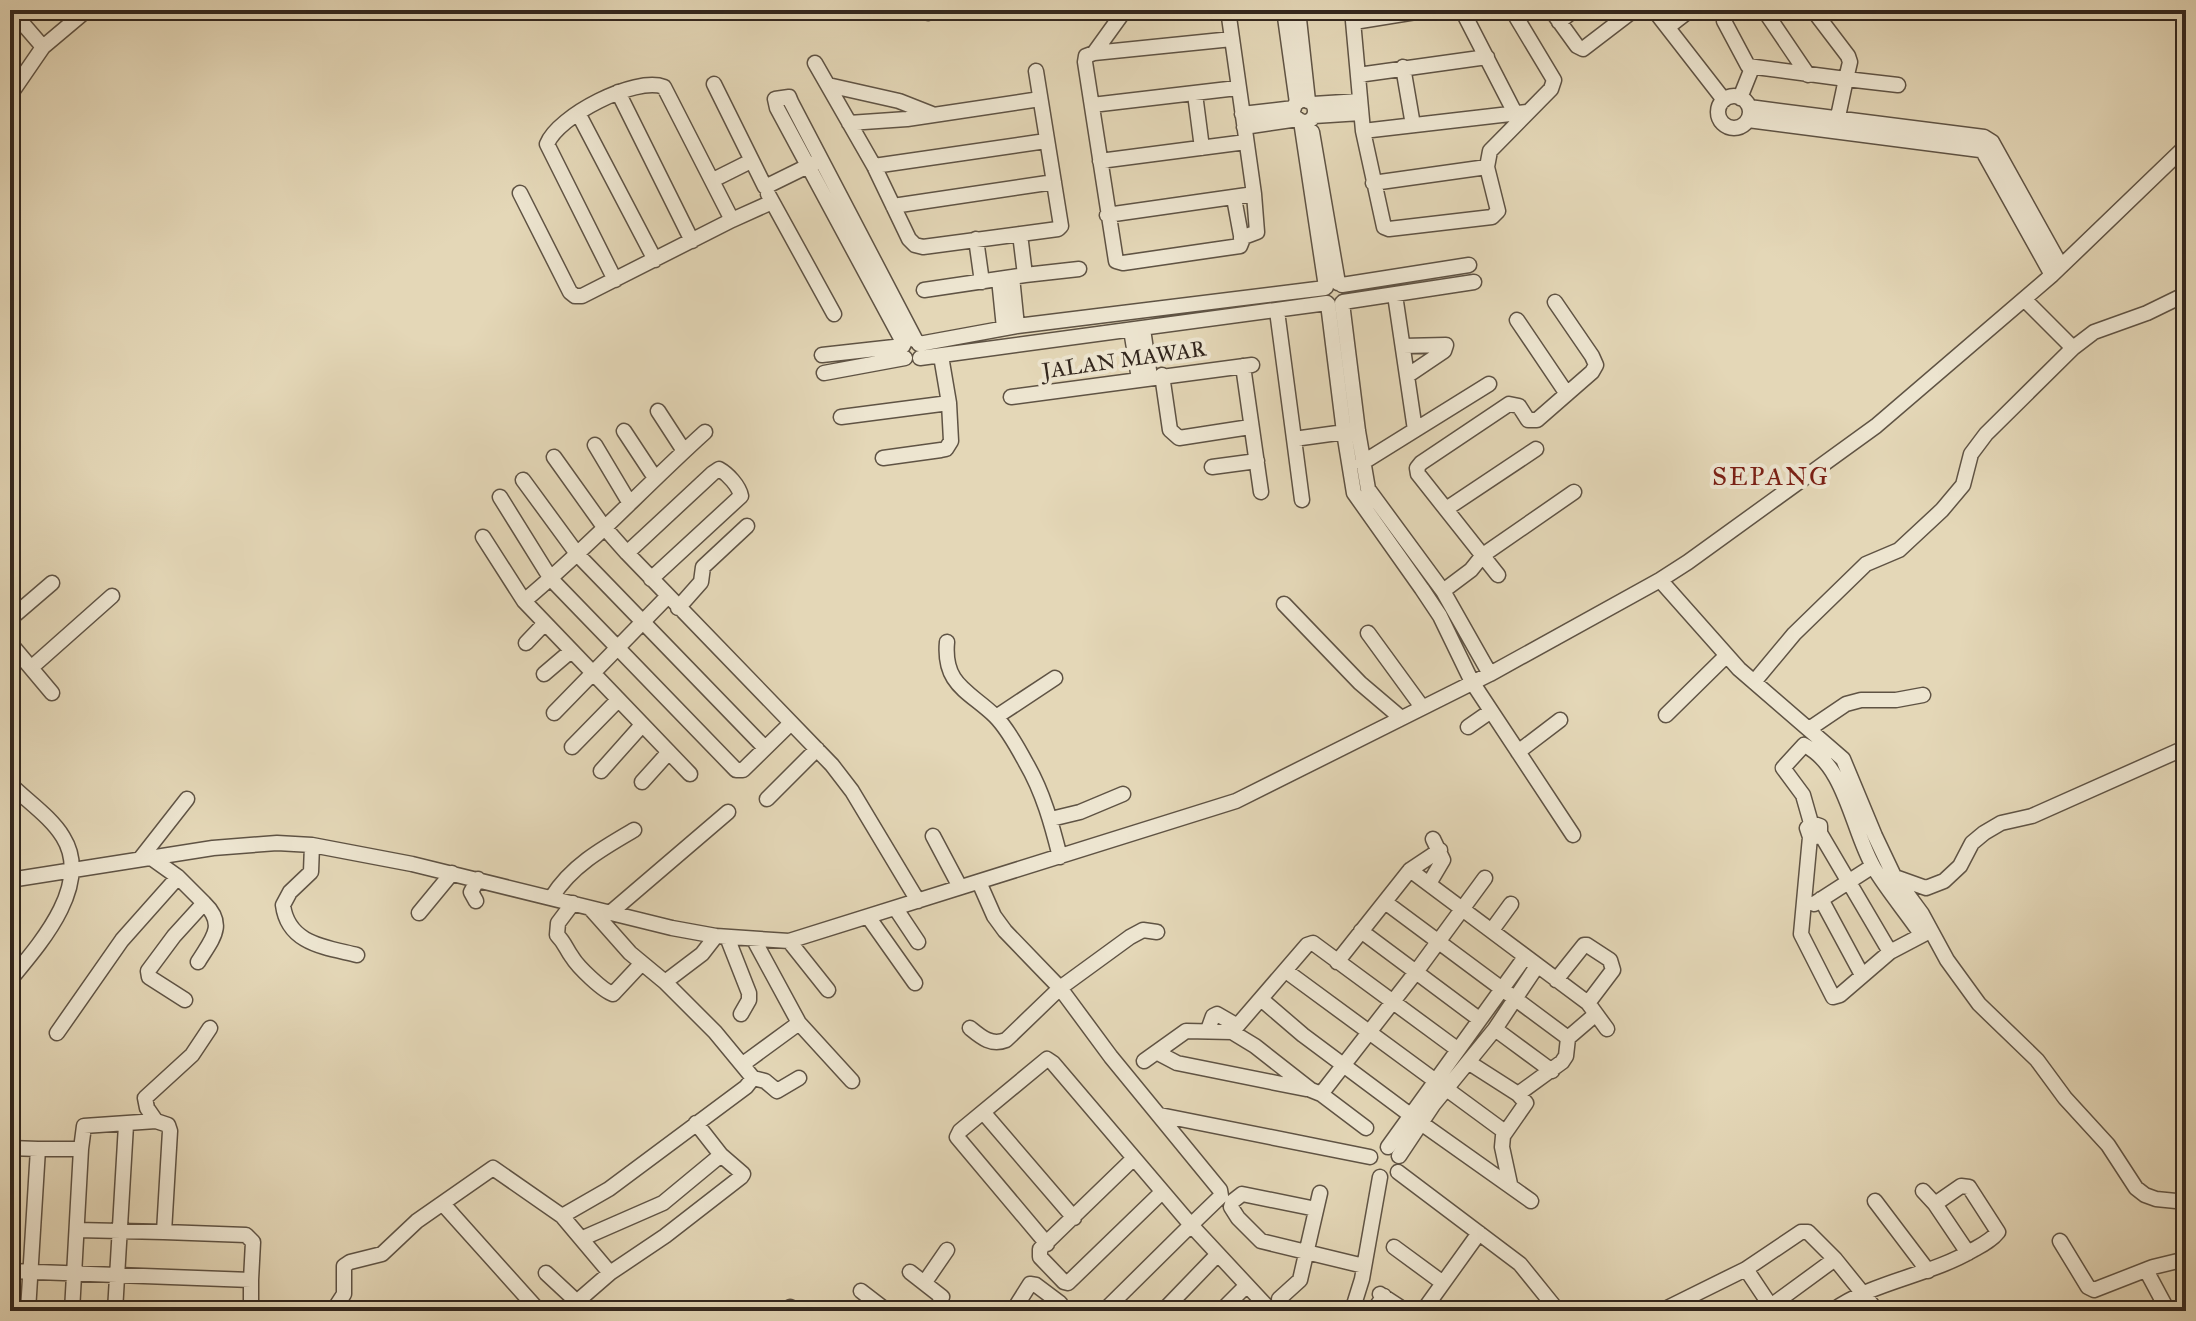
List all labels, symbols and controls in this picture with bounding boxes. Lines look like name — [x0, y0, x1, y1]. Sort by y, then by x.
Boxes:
street label: JALAN MAWAR — [1038, 335, 1208, 385]
district label: SEPANG — [1712, 460, 1830, 492]

